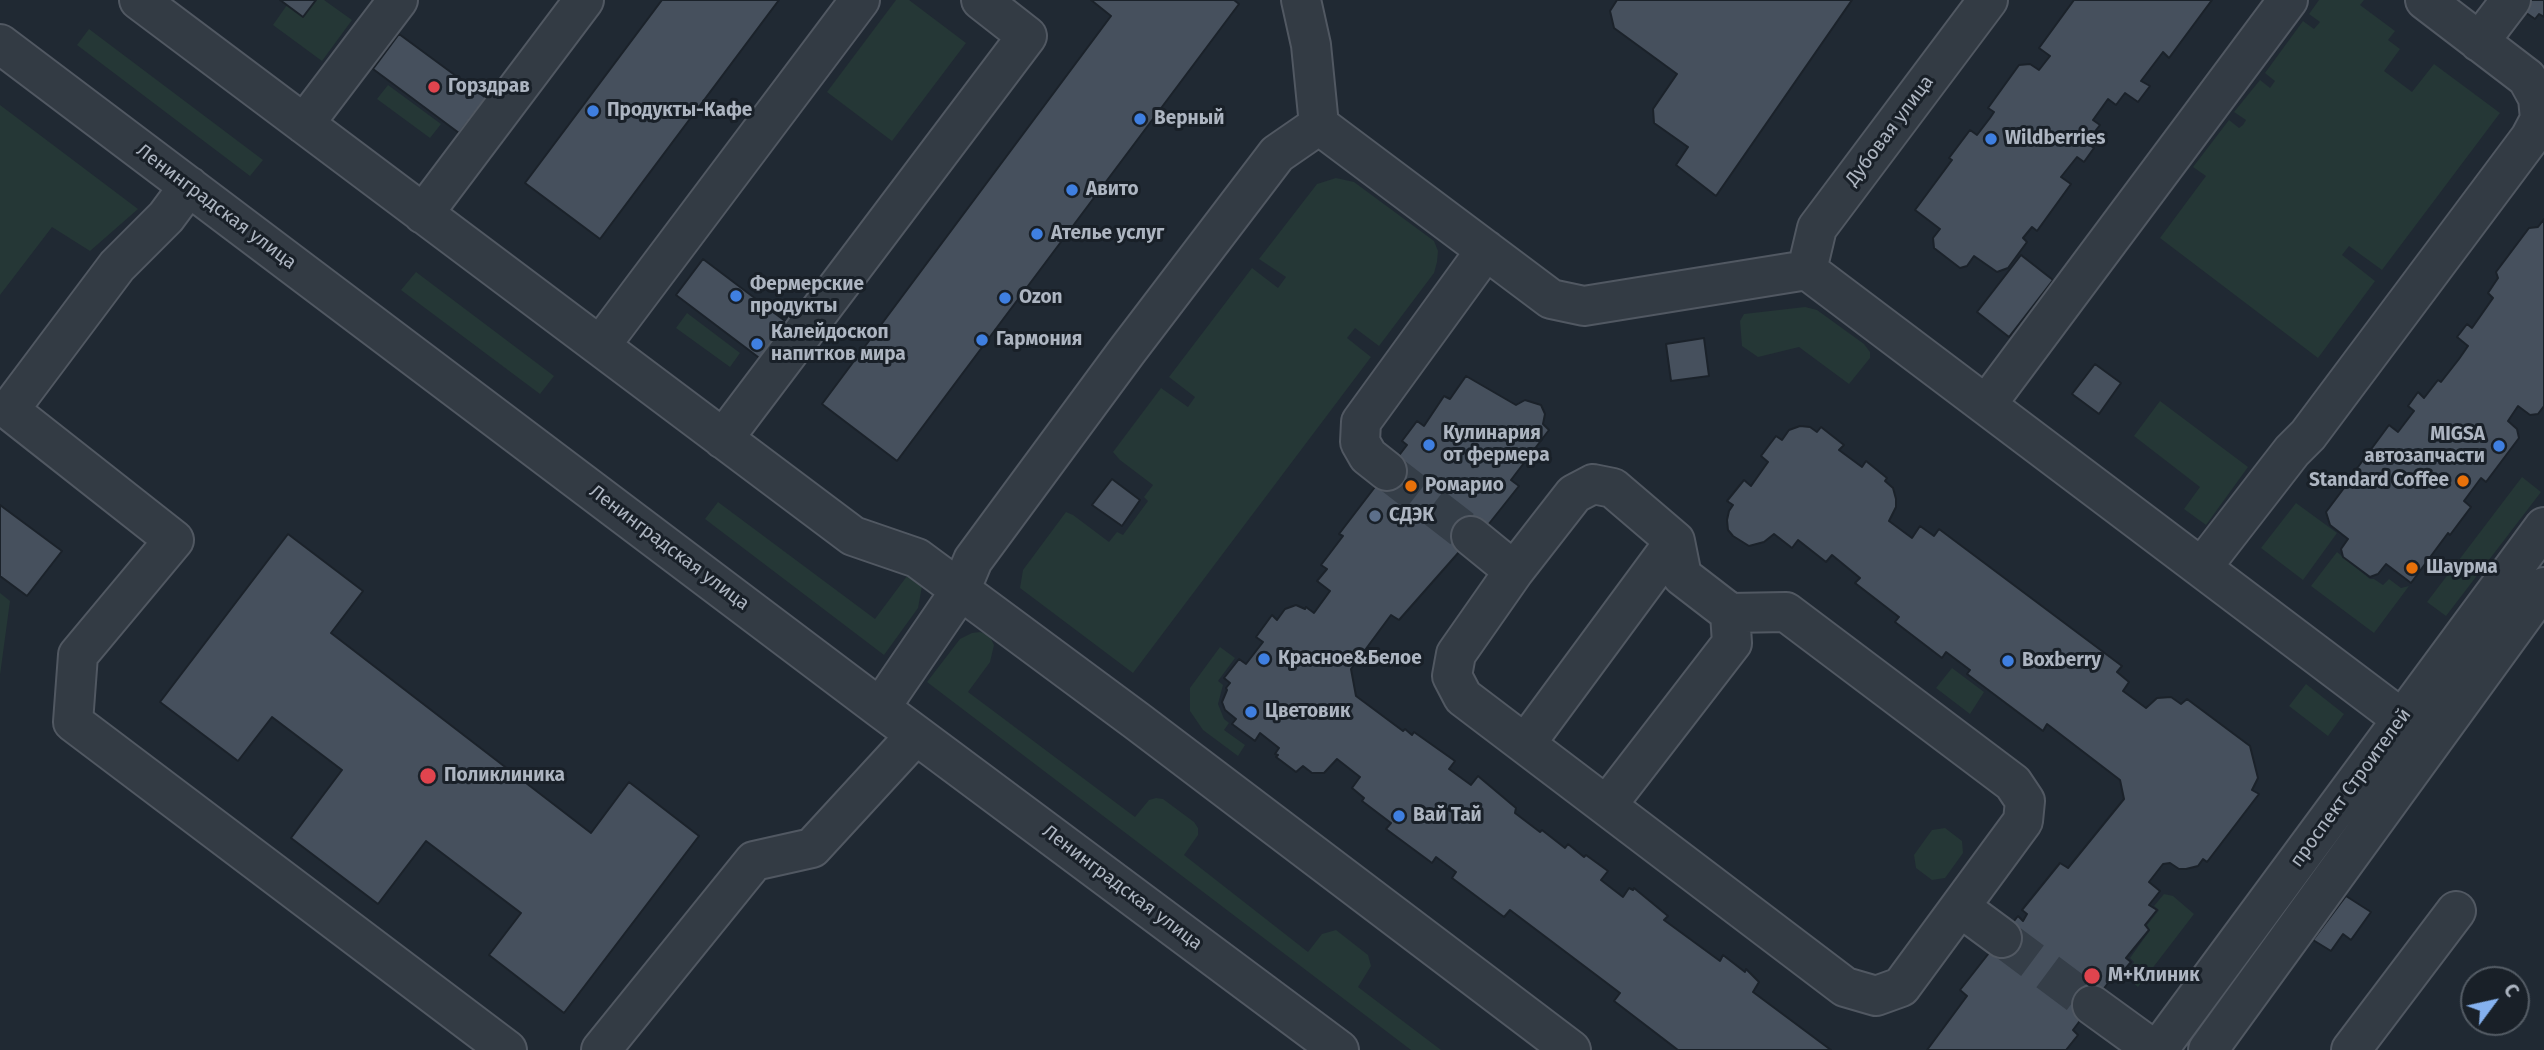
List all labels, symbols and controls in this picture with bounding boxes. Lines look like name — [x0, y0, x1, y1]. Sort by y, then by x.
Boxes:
street label: Дубовая улица — [1841, 71, 1939, 191]
place label: Горздрав — [448, 76, 530, 98]
marker: Горздрав — [426, 79, 442, 95]
place label: Продукты-Кафе — [607, 100, 752, 122]
marker: Продукты-Кафе — [585, 103, 601, 119]
place label: Верный — [1154, 108, 1224, 130]
marker: Верный — [1132, 111, 1148, 127]
place label: Wildberries — [2005, 128, 2105, 150]
marker: Wildberries — [1983, 131, 1999, 147]
street label: Ленинградская улица — [132, 139, 300, 275]
place label: Авито — [1086, 179, 1139, 201]
marker: Авито — [1064, 182, 1080, 198]
place label: Ателье услуг — [1051, 223, 1164, 245]
marker: Ателье услуг — [1029, 226, 1045, 242]
place label: Фермерские продукты — [750, 274, 864, 318]
place label: Ozon — [1019, 287, 1063, 309]
marker: Фермерские продукты — [728, 288, 744, 304]
marker: Ozon — [997, 290, 1013, 306]
place label: Калейдоскоп напитков мира — [771, 322, 906, 366]
place label: Гармония — [996, 329, 1082, 351]
marker: Гармония — [974, 332, 990, 348]
marker: Калейдоскоп напитков мира — [749, 336, 765, 352]
place label: Кулинария от фермера — [1443, 423, 1550, 467]
place label: MIGSA автозапчасти — [2364, 424, 2485, 468]
marker: Кулинария от фермера — [1421, 437, 1437, 453]
marker: MIGSA автозапчасти — [2491, 438, 2507, 454]
place label: Standard Coffee — [2309, 470, 2449, 492]
marker: Standard Coffee — [2455, 473, 2471, 489]
place label: Ромарио — [1425, 475, 1504, 497]
marker: Ромарио — [1403, 478, 1419, 494]
street label: Ленинградская улица — [585, 480, 753, 616]
place label: СДЭК — [1389, 505, 1434, 527]
marker: СДЭК — [1367, 508, 1383, 524]
place label: Шаурма — [2426, 557, 2498, 579]
marker: Шаурма — [2404, 560, 2420, 576]
place label: Красное&Белое — [1278, 648, 1422, 670]
place label: Boxberry — [2022, 650, 2101, 672]
marker: Красное&Белое — [1256, 651, 1272, 667]
marker: Boxberry — [2000, 653, 2016, 669]
place label: Цветовик — [1265, 701, 1350, 723]
marker: Цветовик — [1243, 704, 1259, 720]
street label: проспект Строителей — [2286, 704, 2416, 872]
place label: Поликлиника — [444, 765, 565, 787]
marker: Поликлиника — [418, 766, 438, 786]
place label: Вай Тай — [1413, 805, 1482, 827]
marker: Вай Тай — [1391, 808, 1407, 824]
street label: Ленинградская улица — [1038, 820, 1206, 956]
place label: М+Клиник — [2108, 965, 2200, 987]
marker: М+Клиник — [2082, 966, 2102, 986]
north arrow — [2460, 966, 2530, 1036]
text: С — [2499, 980, 2524, 1001]

